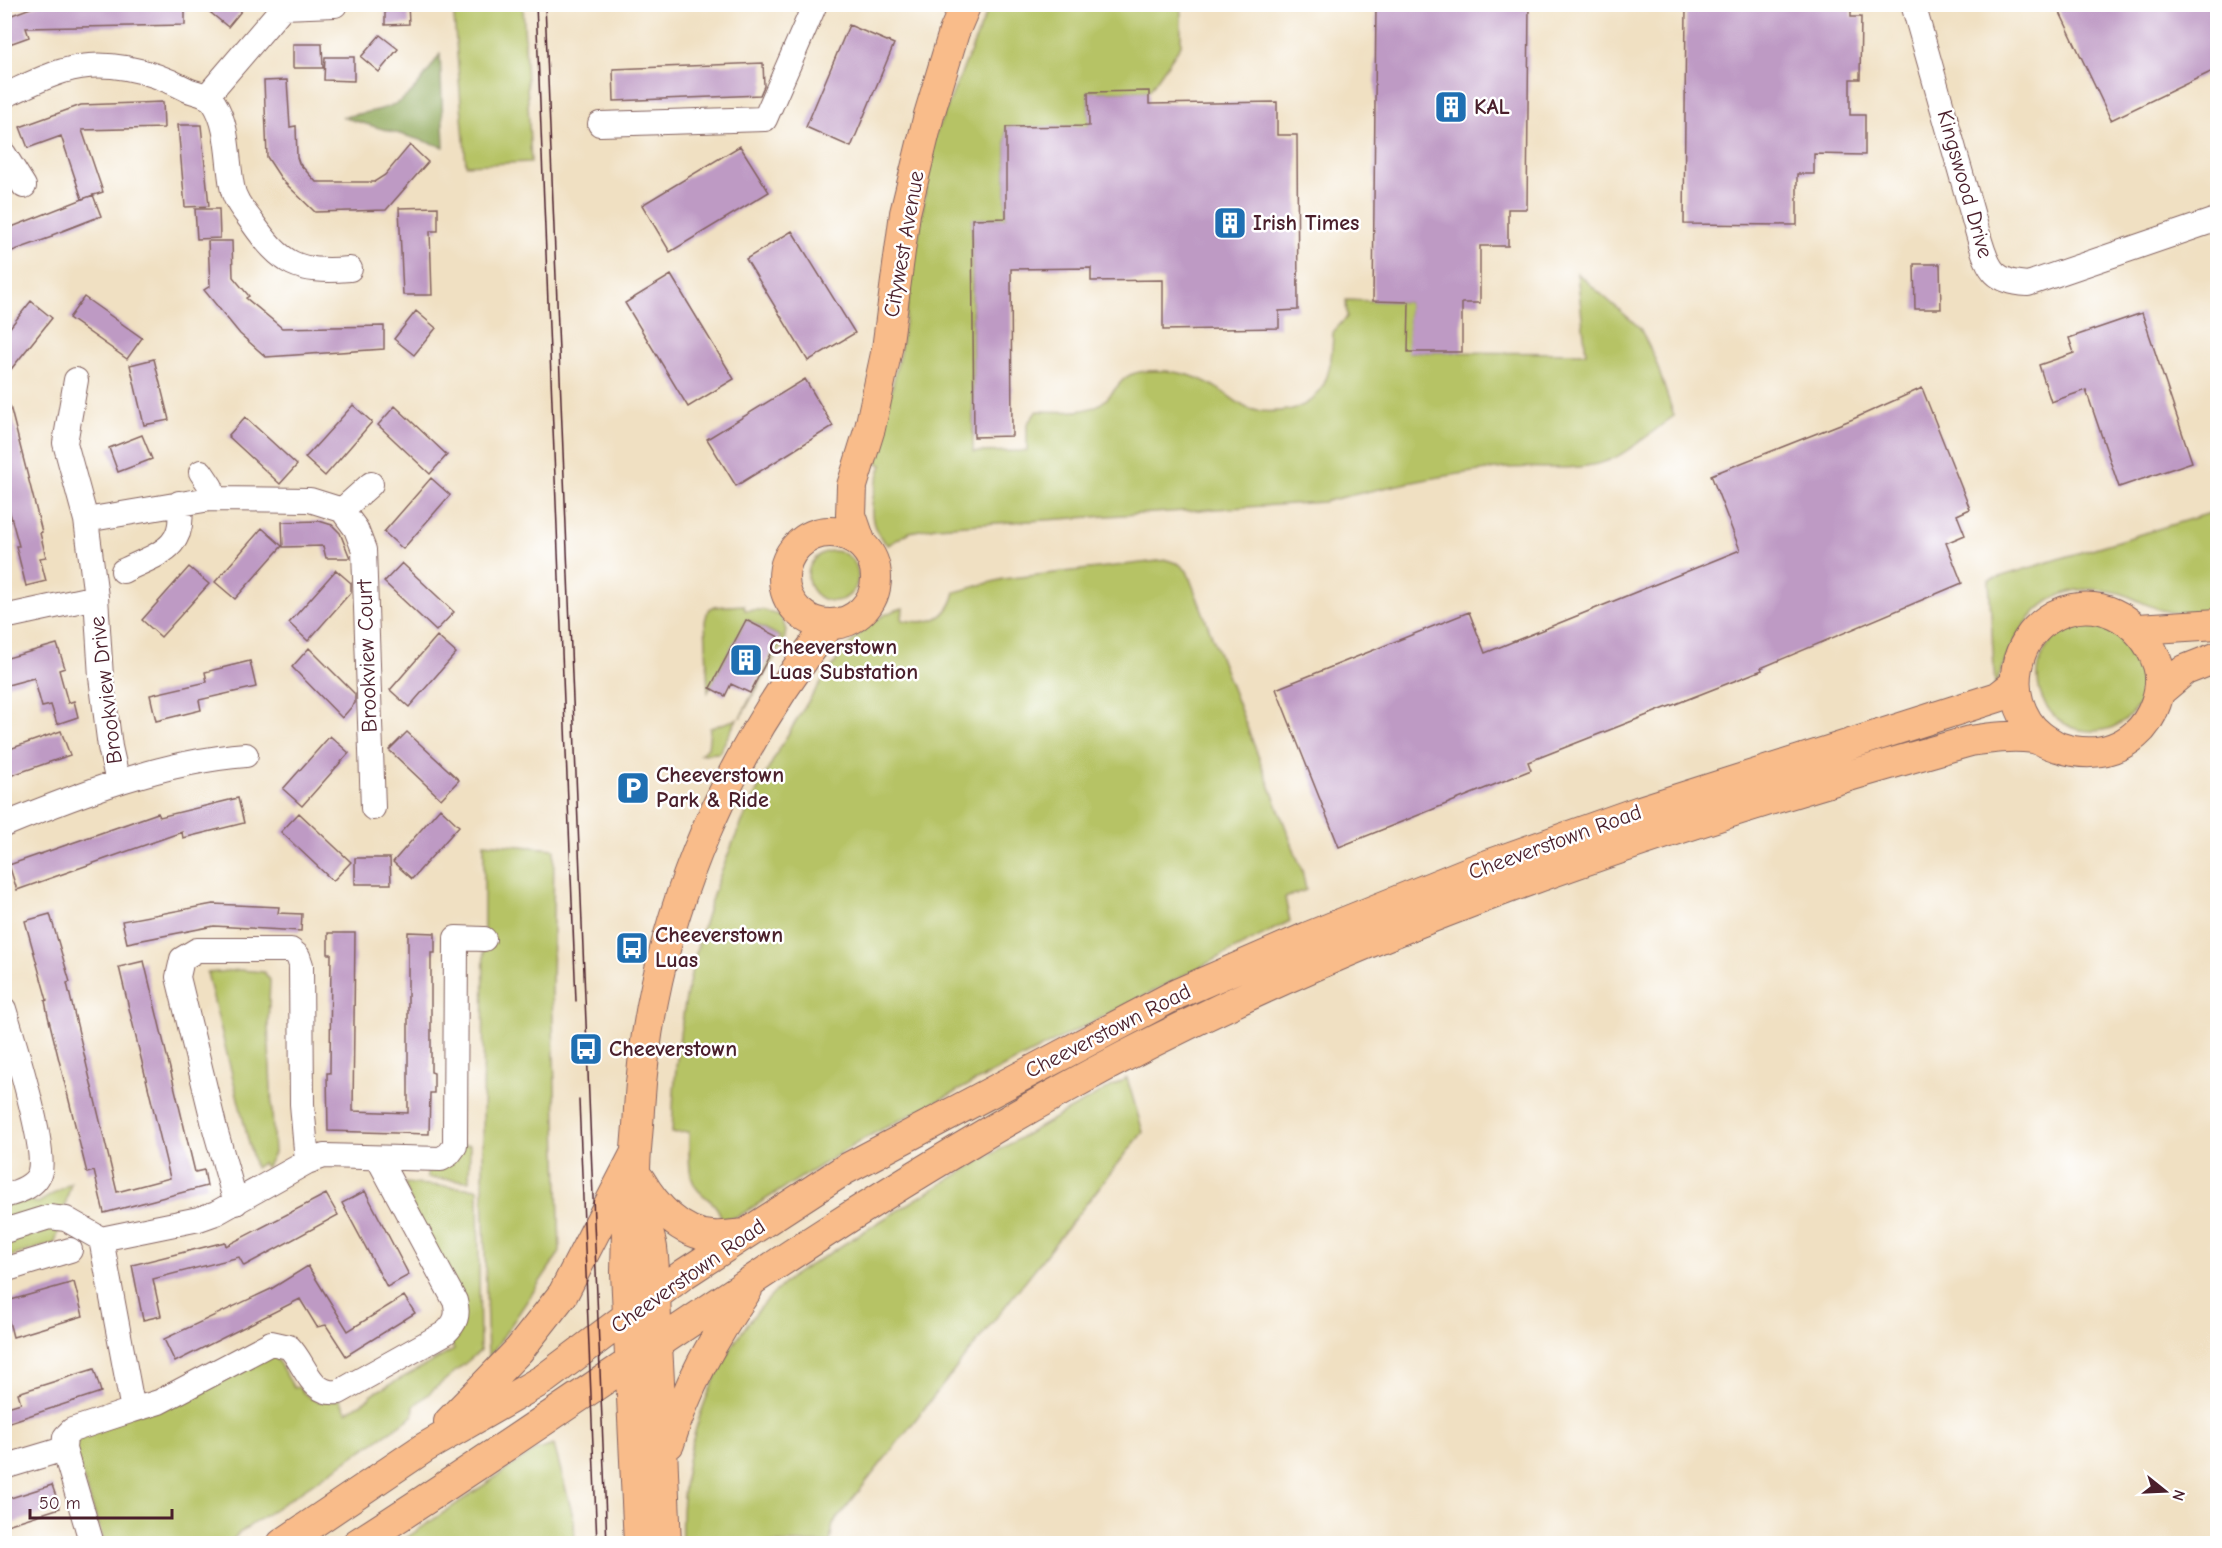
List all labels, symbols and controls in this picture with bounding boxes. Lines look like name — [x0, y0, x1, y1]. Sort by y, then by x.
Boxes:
building icon: KAL — [1433, 89, 1469, 125]
place label: KAL — [1474, 94, 1510, 120]
street label: Kingswood Drive — [1931, 107, 1999, 261]
street label: Citywest Avenue — [878, 169, 930, 319]
building icon: Irish Times — [1212, 205, 1248, 241]
place label: Irish Times — [1253, 210, 1359, 236]
street label: Brookview Court — [351, 578, 383, 733]
street label: Brookview Drive — [84, 614, 128, 766]
place label: Cheeverstown Luas Substation — [769, 634, 918, 685]
building icon: Cheeverstown Luas Substation — [728, 642, 764, 678]
place label: Cheeverstown Park & Ride — [656, 762, 784, 813]
parking icon: Cheeverstown Park & Ride — [615, 770, 651, 806]
street label: Cheeverstown Road — [1465, 799, 1645, 885]
place label: Cheeverstown Luas — [655, 922, 783, 973]
bus stop icon: Cheeverstown Luas — [614, 930, 650, 966]
street label: Cheeverstown Road — [1021, 978, 1195, 1084]
bus stop icon: Cheeverstown — [568, 1031, 604, 1067]
place label: Cheeverstown — [609, 1036, 737, 1062]
street label: Cheeverstown Road — [606, 1213, 770, 1339]
north arrow — [2135, 1461, 2195, 1521]
scale bar — [30, 1482, 172, 1520]
text: N — [2168, 1488, 2188, 1503]
text: 50 m — [39, 1493, 81, 1514]

